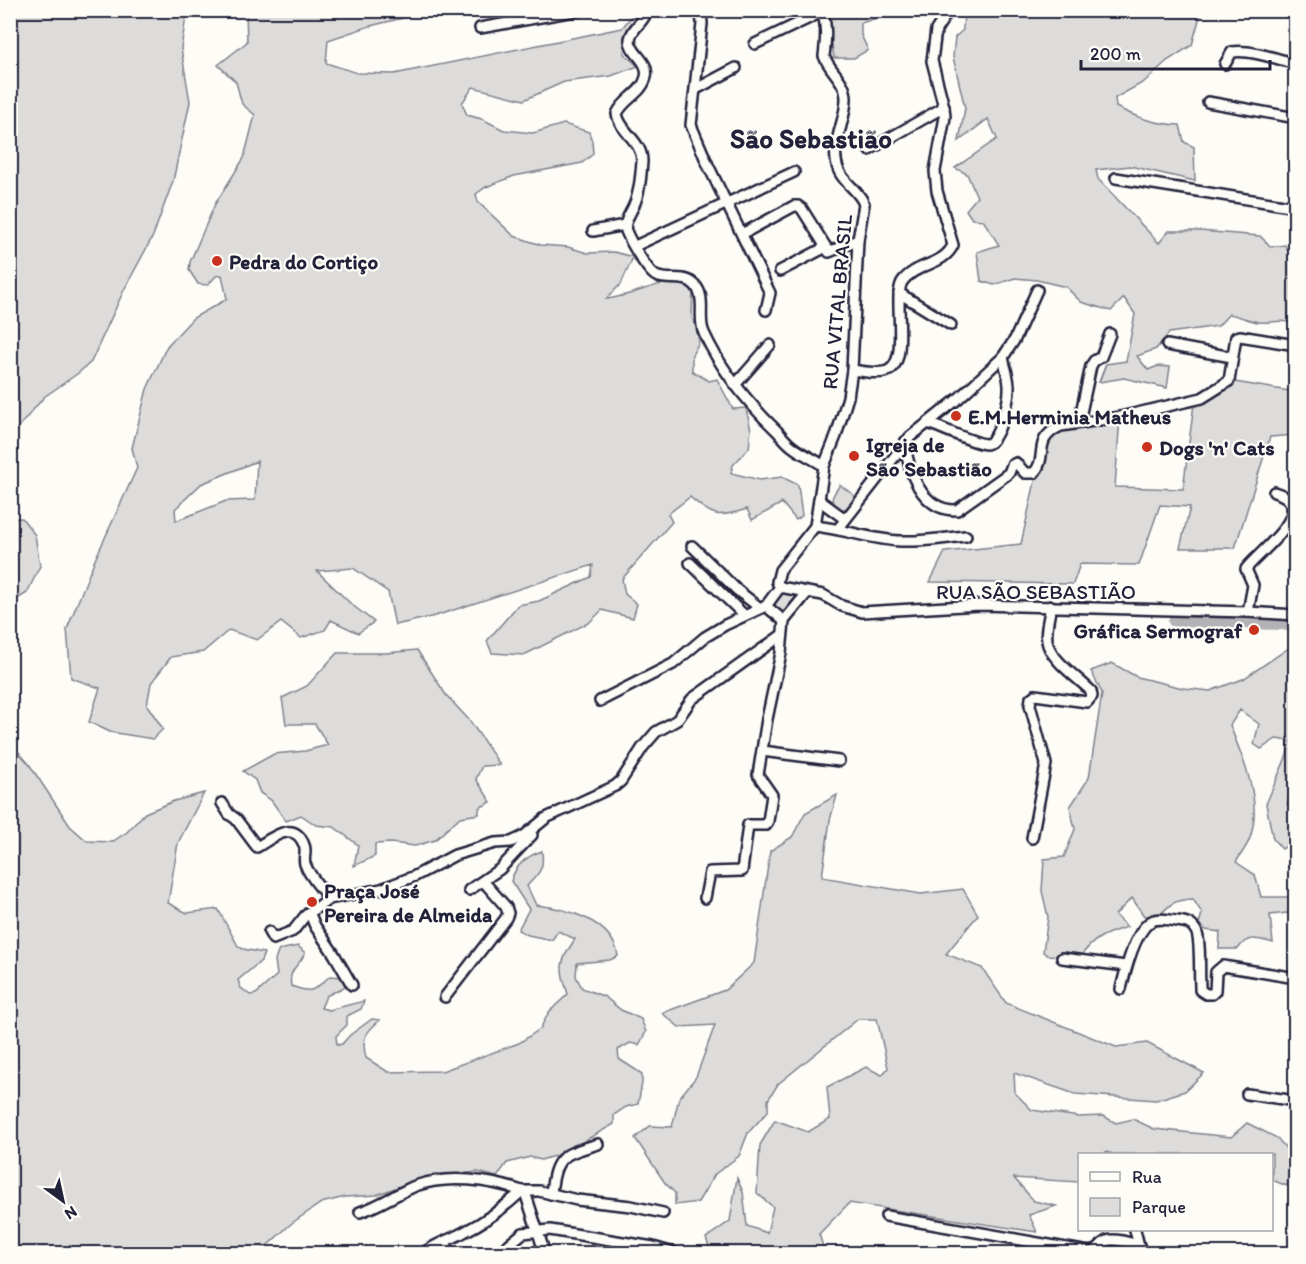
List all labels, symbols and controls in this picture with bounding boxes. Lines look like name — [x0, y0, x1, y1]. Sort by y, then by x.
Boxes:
scale bar — [1081, 33, 1270, 71]
text: 200 m — [1090, 43, 1141, 65]
district label: São Sebastião — [730, 122, 892, 155]
street label: RUA VITAL BRASIL — [817, 213, 857, 390]
place label: Pedra do Cortiço — [229, 249, 378, 275]
marker: Pedra do Cortiço — [210, 254, 224, 268]
place label: E.M.Herminia Matheus — [968, 404, 1171, 429]
marker: E.M.Herminia Matheus — [949, 409, 963, 423]
place label: Igreja de São Sebastião — [866, 432, 992, 481]
place label: Dogs 'n' Cats — [1159, 435, 1275, 461]
marker: Dogs 'n' Cats — [1140, 440, 1154, 454]
marker: Igreja de São Sebastião — [847, 449, 861, 463]
street label: RUA SÃO SEBASTIÃO — [936, 579, 1136, 604]
place label: Gráfica Sermograf — [1074, 618, 1243, 644]
marker: Gráfica Sermograf — [1247, 623, 1261, 637]
place label: Praça José Pereira de Almeida — [324, 878, 493, 927]
marker: Praça José Pereira de Almeida — [305, 895, 319, 909]
legend — [1078, 1153, 1273, 1231]
text: Rua — [1132, 1166, 1162, 1188]
north arrow — [33, 1171, 93, 1231]
text: Parque — [1132, 1196, 1186, 1218]
text: N — [61, 1202, 81, 1224]

